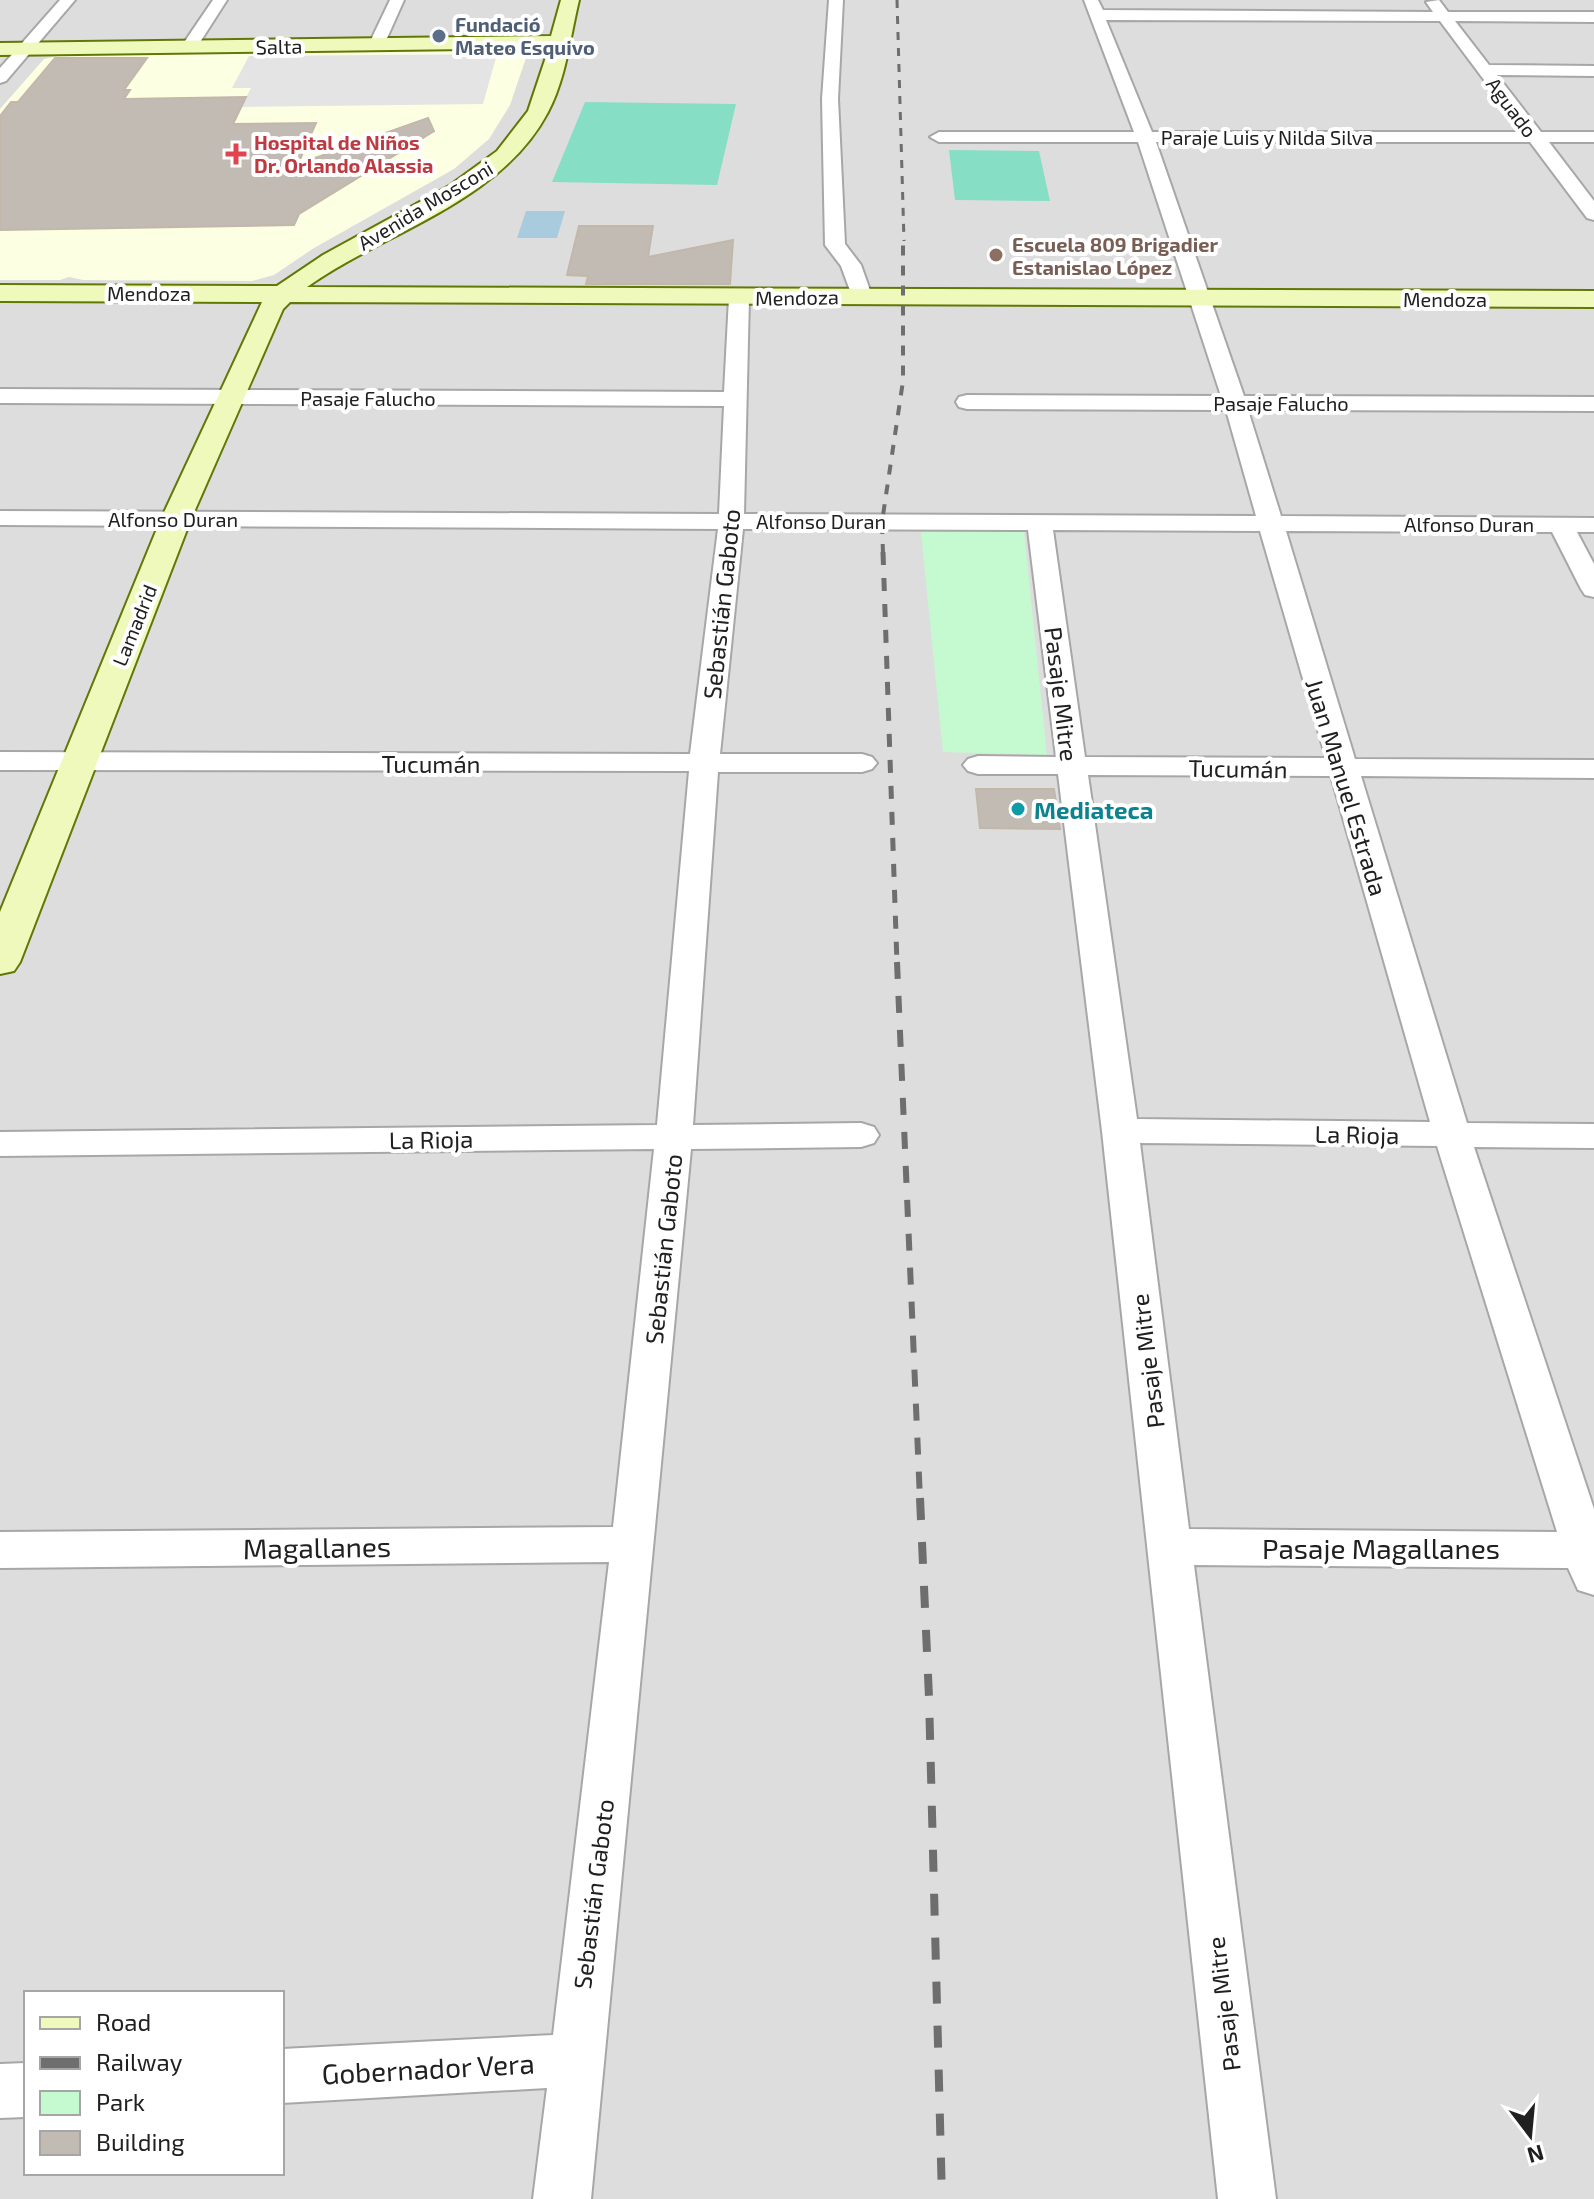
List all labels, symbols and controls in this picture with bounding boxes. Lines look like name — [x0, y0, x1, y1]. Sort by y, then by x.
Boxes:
place label: Fundació Mateo Esquivo — [455, 12, 595, 59]
marker: Fundació Mateo Esquivo — [430, 27, 448, 45]
street label: Salta — [255, 34, 303, 58]
street label: Aguado — [1482, 72, 1542, 142]
street label: Paraje Luis y Nilda Silva — [1161, 125, 1373, 149]
place label: Hospital de Niños Dr. Orlando Alassia — [254, 130, 433, 177]
marker: Hospital de Niños Dr. Orlando Alassia — [225, 143, 247, 165]
street label: Avenida Mosconi — [353, 155, 497, 255]
place label: Escuela 809 Brigadier Estanislao López — [1012, 232, 1219, 279]
marker: Escuela 809 Brigadier Estanislao López — [987, 246, 1005, 264]
street label: Mendoza — [107, 281, 191, 305]
street label: Mendoza — [755, 284, 839, 310]
street label: Mendoza — [1403, 287, 1487, 311]
street label: Pasaje Falucho — [300, 386, 436, 410]
street label: Pasaje Falucho — [1213, 391, 1349, 415]
street label: Alfonso Duran — [108, 507, 238, 531]
street label: Sebastián Gaboto — [697, 507, 745, 701]
street label: Alfonso Duran — [756, 509, 886, 533]
street label: Alfonso Duran — [1404, 512, 1534, 536]
street label: Lamadrid — [107, 581, 161, 669]
street label: Pasaje Mitre — [1039, 625, 1085, 763]
street label: Juan Manuel Estrada — [1300, 675, 1394, 899]
street label: Tucumán — [381, 749, 481, 778]
street label: Tucumán — [1188, 753, 1288, 783]
place label: Mediateca — [1034, 795, 1153, 824]
marker: Mediateca — [1009, 800, 1027, 818]
street label: La Rioja — [1315, 1119, 1399, 1149]
street label: La Rioja — [389, 1124, 473, 1154]
street label: Sebastián Gaboto — [639, 1152, 687, 1346]
street label: Pasaje Mitre — [1124, 1292, 1170, 1430]
street label: Magallanes — [243, 1529, 391, 1565]
street label: Pasaje Magallanes — [1262, 1531, 1500, 1565]
street label: Sebastián Gaboto — [567, 1797, 619, 1991]
street label: Pasaje Mitre — [1200, 1935, 1246, 2073]
legend — [24, 1991, 284, 2175]
text: Road — [96, 2007, 151, 2036]
street label: Gobernador Vera — [321, 2045, 535, 2091]
text: Railway — [96, 2047, 183, 2076]
text: Park — [96, 2087, 145, 2116]
north arrow — [1490, 2095, 1570, 2175]
text: Building — [96, 2127, 185, 2156]
text: N — [1525, 2141, 1547, 2170]

